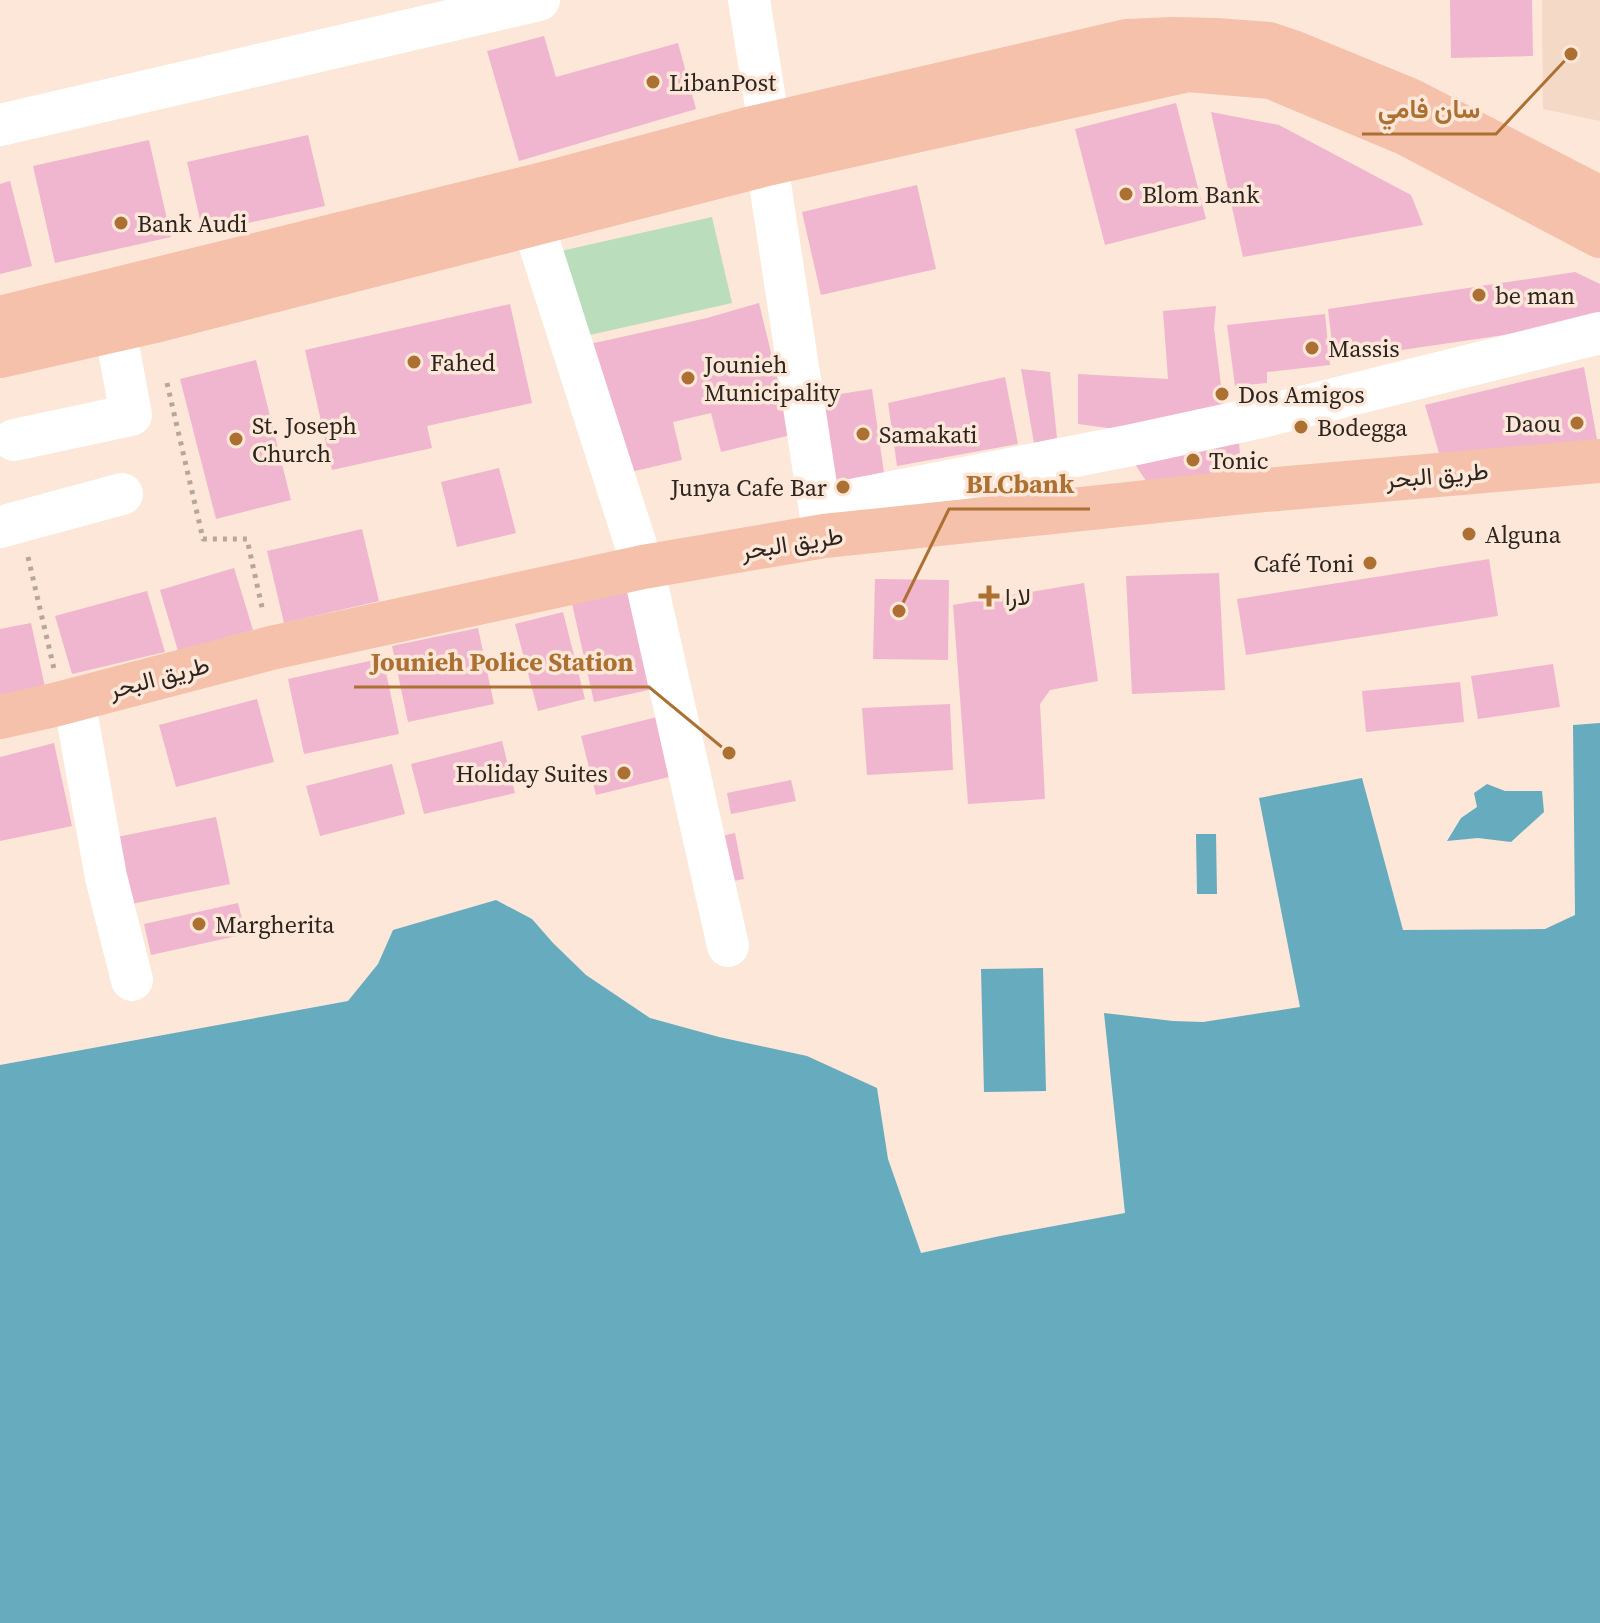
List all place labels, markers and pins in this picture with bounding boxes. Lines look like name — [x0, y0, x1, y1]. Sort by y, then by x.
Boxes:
place label: LibanPost — [669, 66, 776, 99]
marker: LibanPost — [644, 73, 662, 91]
callout: سان فامي — [1362, 84, 1496, 134]
place label: Blom Bank — [1142, 178, 1260, 211]
marker: Blom Bank — [1117, 185, 1135, 203]
place label: Bank Audi — [137, 207, 247, 240]
marker: Bank Audi — [112, 214, 130, 232]
place label: be man — [1495, 279, 1575, 312]
marker: be man — [1470, 286, 1488, 304]
place label: Massis — [1328, 332, 1400, 365]
marker: Massis — [1303, 339, 1321, 357]
place label: Fahed — [430, 346, 496, 379]
place label: Jounieh Municipality — [703, 348, 841, 409]
marker: Fahed — [405, 353, 423, 371]
marker: Jounieh Municipality — [679, 369, 697, 387]
place label: Dos Amigos — [1238, 378, 1365, 411]
marker: Dos Amigos — [1213, 385, 1231, 403]
place label: Daou — [1505, 407, 1561, 440]
place label: St. Joseph Church — [252, 409, 357, 470]
place label: Bodegga — [1317, 411, 1408, 444]
marker: Daou — [1568, 414, 1586, 432]
place label: Samakati — [879, 418, 978, 451]
marker: Bodegga — [1292, 418, 1310, 436]
marker: Samakati — [854, 425, 872, 443]
marker: St. Joseph Church — [227, 430, 245, 448]
place label: Tonic — [1209, 444, 1268, 477]
marker: Tonic — [1184, 451, 1202, 469]
callout: BLCbank — [949, 459, 1090, 509]
place label: Junya Cafe Bar — [670, 471, 827, 504]
marker: Junya Cafe Bar — [834, 478, 852, 496]
place label: Alguna — [1485, 518, 1562, 551]
marker: Alguna — [1460, 525, 1478, 543]
place label: Café Toni — [1253, 547, 1354, 580]
marker: Café Toni — [1361, 554, 1379, 572]
place label: لارا — [1005, 580, 1031, 613]
marker: لارا — [980, 587, 998, 605]
callout: Jounieh Police Station — [354, 637, 649, 687]
place label: Holiday Suites — [455, 757, 608, 790]
marker: Holiday Suites — [615, 764, 633, 782]
place label: Margherita — [215, 908, 335, 941]
marker: Margherita — [190, 915, 208, 933]

